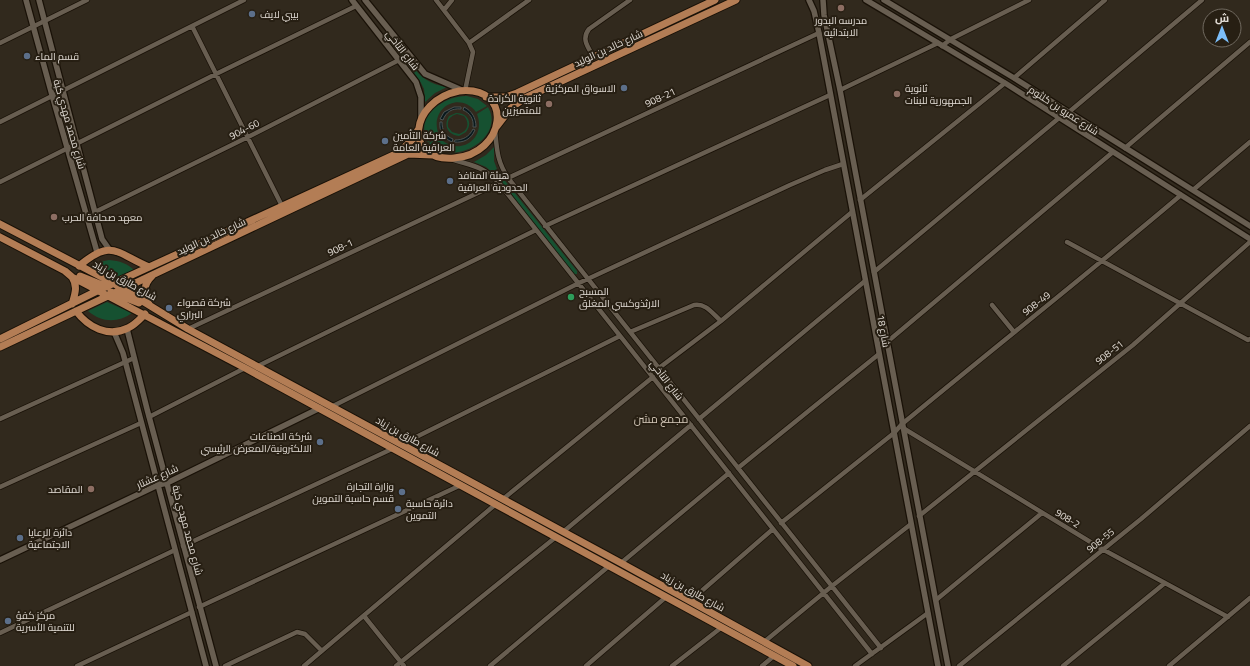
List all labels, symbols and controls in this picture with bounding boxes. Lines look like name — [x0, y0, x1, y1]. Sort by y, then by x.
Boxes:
marker: مدرسه البدور الابتدائيه — [836, 3, 846, 13]
place label: بيبي لايف — [260, 7, 299, 22]
north arrow — [1202, 8, 1242, 48]
marker: بيبي لايف — [247, 9, 257, 19]
text: ش — [1215, 10, 1229, 26]
place label: مدرسه البدور الابتدائيه — [814, 13, 867, 40]
street label: شارع خالد بن الوليد — [571, 26, 645, 71]
street label: شارع التآخي — [382, 27, 423, 74]
place label: قسم الماء — [35, 49, 79, 64]
marker: قسم الماء — [22, 51, 32, 61]
street label: شارع محمد مهدي كبة — [50, 77, 90, 171]
place label: الاسواق المركزية — [546, 81, 616, 96]
place label: ثانوية الجمهورية للبنات — [905, 81, 972, 108]
street label: شارع عمرو بن كلثوم — [1026, 82, 1102, 139]
marker: الاسواق المركزية — [619, 83, 629, 93]
street label: 908-21 — [642, 84, 678, 111]
marker: ثانوية الجمهورية للبنات — [892, 89, 902, 99]
place label: ثانوية الكرادة للمتميزين — [488, 91, 541, 118]
marker: ثانوية الكرادة للمتميزين — [544, 99, 554, 109]
street label: 904-60 — [226, 115, 262, 143]
place label: شركة التأمين العراقية العامة — [393, 128, 454, 155]
marker: شركة التأمين العراقية العامة — [380, 136, 390, 146]
place label: هيئة المنافذ الحدودية العراقية — [458, 168, 528, 195]
marker: هيئة المنافذ الحدودية العراقية — [445, 176, 455, 186]
place label: معهد صحافة الحرب — [62, 210, 143, 225]
marker: معهد صحافة الحرب — [49, 212, 59, 222]
street label: شارع خالد بن الوليد — [174, 214, 248, 259]
street label: 908-1 — [325, 235, 356, 260]
street label: شارع طارق بن زياد — [90, 257, 160, 304]
place label: المسبح الارثذوكسي المغلق — [579, 284, 660, 311]
street label: 908-49 — [1019, 287, 1054, 319]
marker: المسبح الارثذوكسي المغلق — [566, 292, 576, 302]
place label: شركة قصواء البراري — [177, 295, 231, 322]
marker: شركة قصواء البراري — [164, 303, 174, 313]
street label: شارع 18 — [873, 314, 894, 349]
street label: 908-51 — [1092, 337, 1127, 368]
street label: شارع التآخي — [646, 357, 687, 404]
district label: مجمع مشن — [634, 411, 688, 427]
street label: شارع طارق بن زياد — [373, 413, 443, 460]
place label: شركة الصناعات الالكترونية/المعرض الرئيسي — [200, 429, 312, 456]
marker: شركة الصناعات الالكترونية/المعرض الرئيسي — [315, 437, 325, 447]
street label: شارع عشتار — [133, 461, 181, 493]
place label: وزارة التجارة قسم حاسبة التموين — [312, 479, 394, 506]
place label: المقاصد — [48, 482, 83, 497]
street label: شارع محمد مهدي كبة — [168, 483, 207, 577]
marker: المقاصد — [86, 484, 96, 494]
marker: وزارة التجارة قسم حاسبة التموين — [397, 487, 407, 497]
place label: دائرة حاسبة التموين — [406, 496, 453, 523]
marker: دائرة حاسبة التموين — [393, 504, 403, 514]
street label: 908-2 — [1052, 505, 1083, 532]
street label: 908-55 — [1083, 524, 1118, 556]
place label: دائرة الرعايا الاجتماعية — [28, 525, 72, 552]
marker: دائرة الرعايا الاجتماعية — [15, 533, 25, 543]
street label: شارع طارق بن زياد — [658, 568, 728, 615]
place label: مركز كفؤ للتنمية الأسرية — [16, 608, 75, 635]
marker: مركز كفؤ للتنمية الأسرية — [3, 616, 13, 626]

